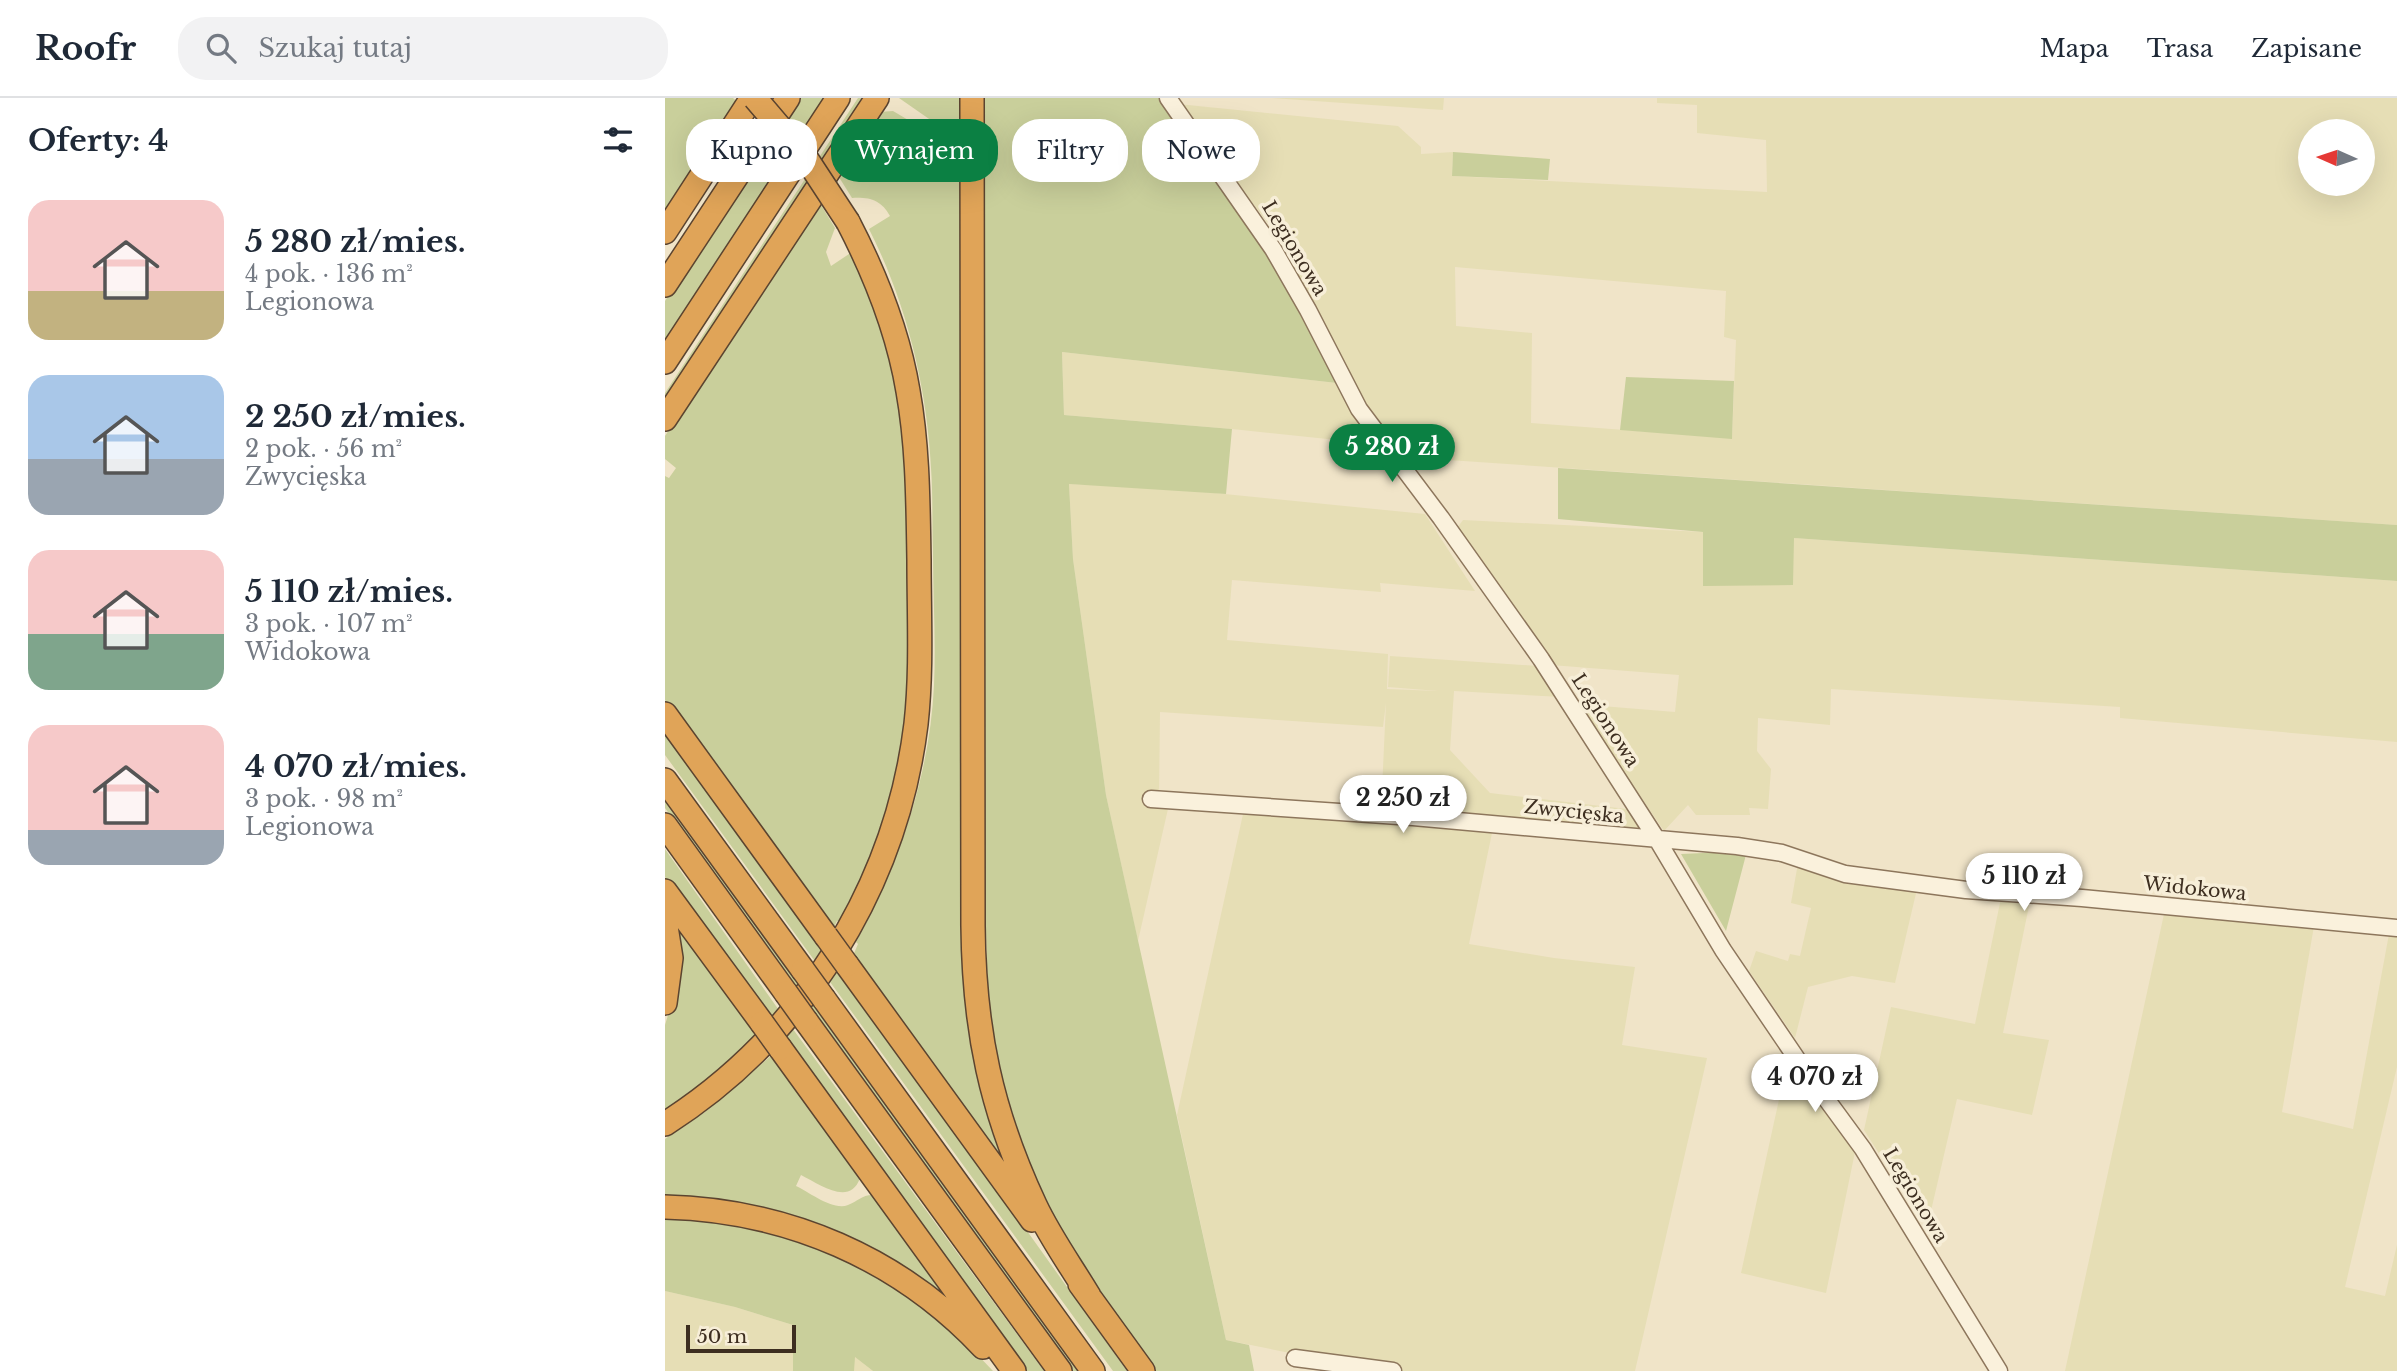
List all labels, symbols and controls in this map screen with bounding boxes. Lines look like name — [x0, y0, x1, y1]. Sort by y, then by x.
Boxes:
search box — [178, 17, 668, 80]
text: Roofr — [35, 28, 136, 69]
icon: search — [202, 29, 240, 67]
text: Szukaj tutaj — [258, 32, 412, 64]
text: Mapa — [2040, 34, 2109, 63]
text: Trasa — [2147, 34, 2213, 63]
text: Zapisane — [2251, 34, 2362, 63]
chip: Kupno — [686, 119, 817, 182]
chip: Wynajem — [831, 119, 998, 182]
chip: Filtry — [1012, 119, 1128, 182]
chip: Nowe — [1142, 119, 1260, 182]
north arrow — [2298, 119, 2375, 196]
map controls — [2298, 119, 2375, 196]
icon: filters — [599, 121, 637, 159]
text: Oferty: 4 — [28, 122, 169, 159]
street label: Legionowa — [1257, 197, 1332, 300]
text: 5 280 zł/mies. — [245, 223, 465, 260]
icon: home — [84, 228, 168, 312]
text: 4 pok. · 136 m² — [245, 260, 413, 288]
text: Legionowa — [245, 288, 374, 316]
text: 2 250 zł/mies. — [245, 398, 466, 435]
icon: home — [84, 403, 168, 487]
pin: 5 280 zł — [1320, 424, 1464, 484]
text: 5 280 zł — [1345, 433, 1439, 461]
text: 2 pok. · 56 m² — [245, 435, 402, 463]
text: Zwycięska — [245, 463, 366, 491]
text: 5 110 zł/mies. — [245, 573, 453, 610]
icon: home — [84, 578, 168, 662]
text: 3 pok. · 107 m² — [245, 610, 413, 638]
text: Widokowa — [245, 638, 370, 666]
street label: Legionowa — [1567, 669, 1645, 772]
text: 4 070 zł/mies. — [245, 748, 467, 785]
icon: home — [84, 753, 168, 837]
pin: 2 250 zł — [1331, 776, 1475, 835]
text: 2 250 zł — [1356, 784, 1450, 812]
text: 3 pok. · 98 m² — [245, 785, 403, 813]
street label: Zwycięska — [1523, 795, 1625, 828]
text: Legionowa — [245, 813, 374, 841]
pin: 5 110 zł — [1952, 854, 2096, 913]
text: 5 110 zł — [1982, 862, 2066, 890]
street label: Widokowa — [2141, 872, 2248, 905]
pin: 4 070 zł — [1743, 1054, 1887, 1114]
text: 4 070 zł — [1767, 1063, 1863, 1091]
street label: Legionowa — [1878, 1144, 1953, 1247]
scale bar — [686, 1322, 796, 1354]
text: 50 m — [697, 1325, 747, 1348]

